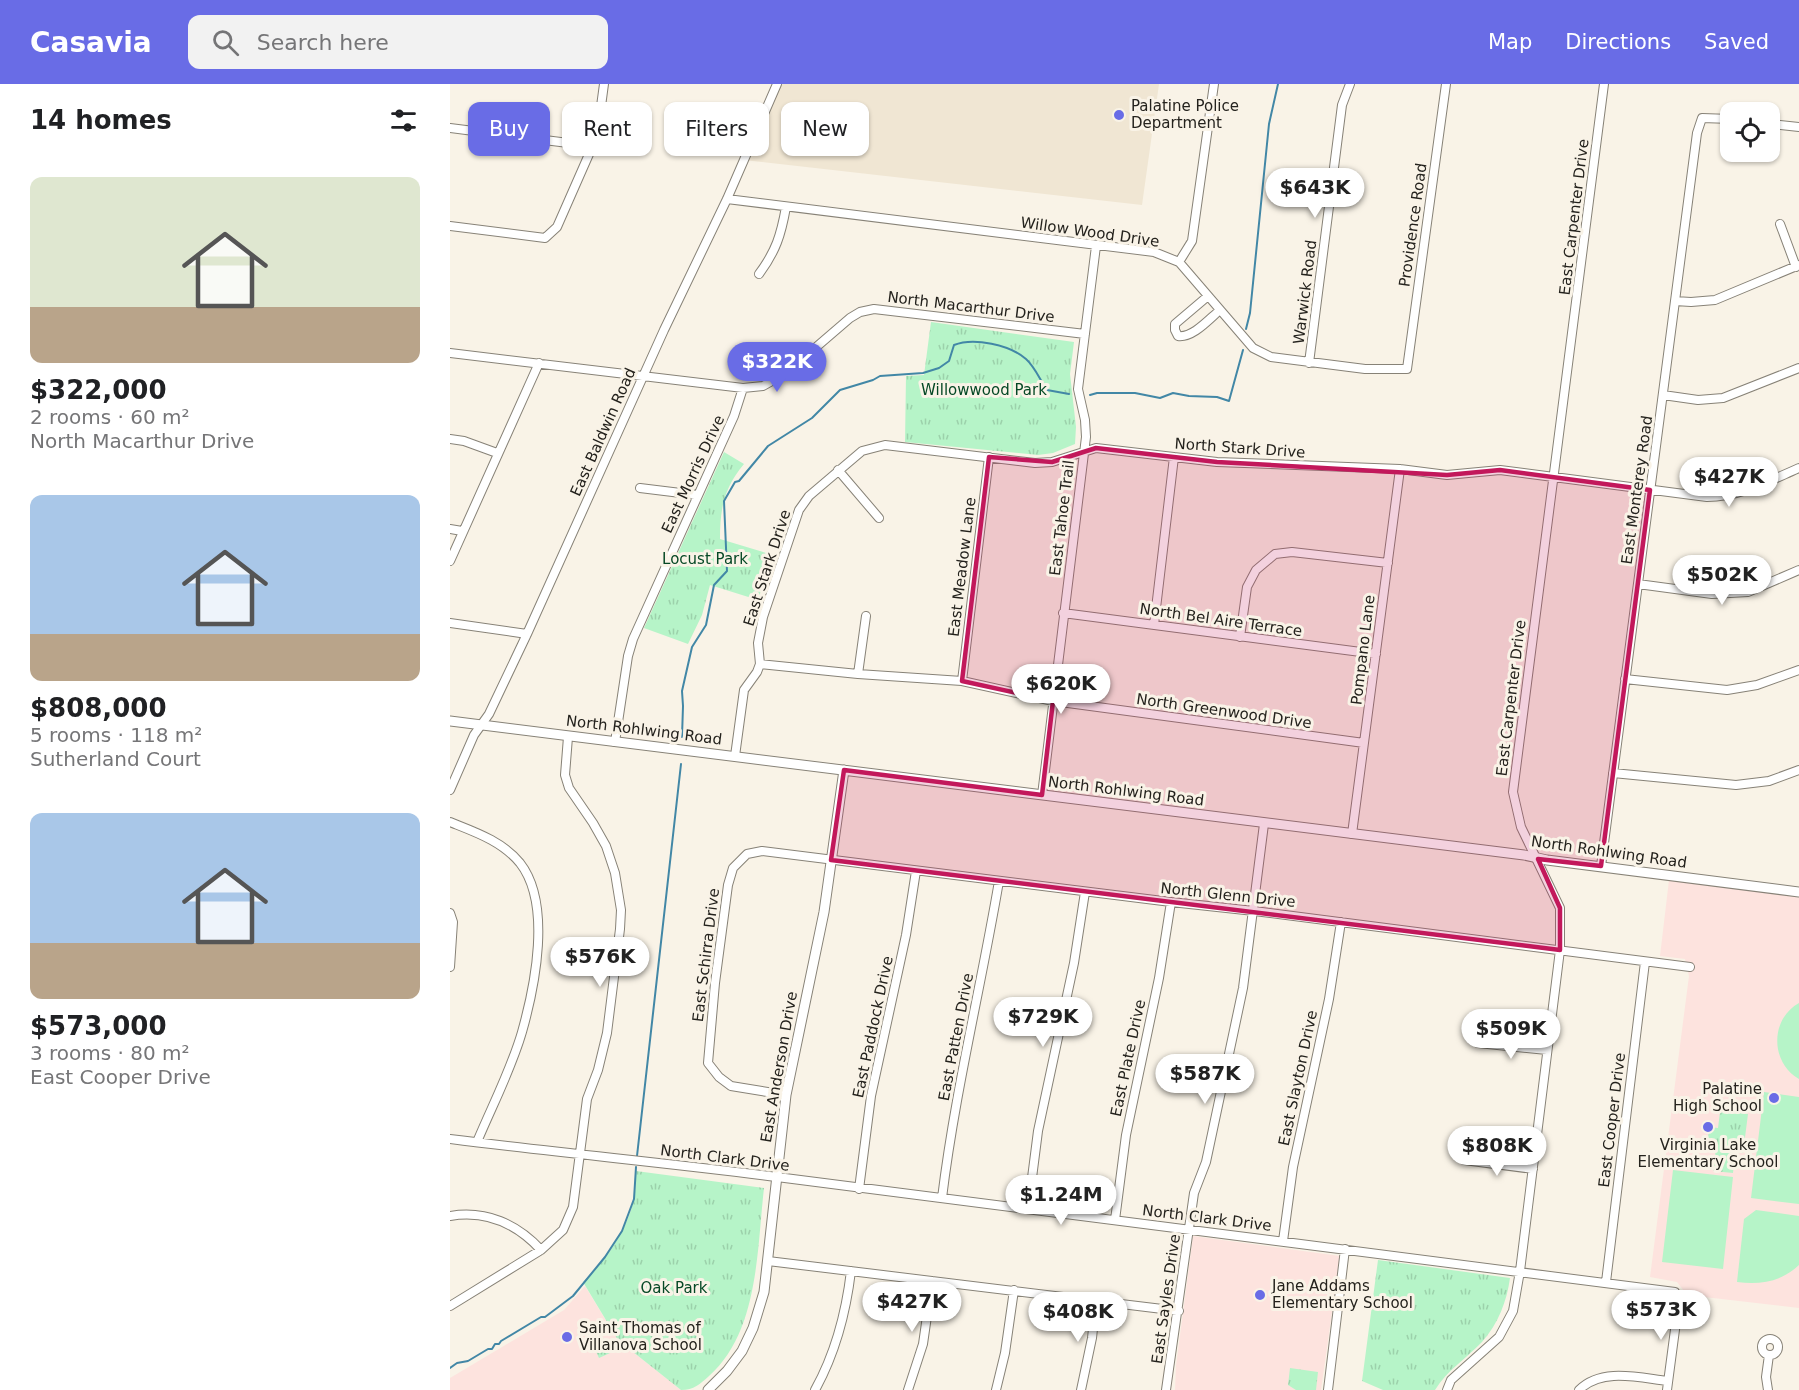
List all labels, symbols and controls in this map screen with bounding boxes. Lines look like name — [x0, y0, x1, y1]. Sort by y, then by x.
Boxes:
search box — [188, 15, 608, 69]
text: Casavia — [30, 26, 152, 59]
icon: search — [209, 26, 242, 59]
text: Search here — [257, 30, 389, 55]
text: Map — [1488, 30, 1532, 54]
text: Directions — [1565, 30, 1671, 54]
text: Saved — [1704, 30, 1769, 54]
place label: Palatine Police Department — [1131, 97, 1239, 132]
chip: Buy — [468, 102, 550, 156]
chip: Rent — [562, 102, 652, 156]
chip: Filters — [664, 102, 769, 156]
chip: New — [781, 102, 869, 156]
map controls — [1720, 102, 1780, 162]
button: locate — [1720, 102, 1780, 162]
icon: filters — [387, 104, 420, 137]
text: 14 homes — [30, 105, 172, 135]
marker: Palatine Police Department — [1112, 108, 1126, 122]
street label: East Carpenter Drive — [1555, 138, 1593, 296]
street label: Providence Road — [1395, 162, 1431, 288]
pin: $643K — [1273, 168, 1357, 219]
text: $643K — [1279, 175, 1351, 199]
street label: Willow Wood Drive — [1020, 213, 1160, 251]
icon: home — [171, 216, 279, 324]
street label: Warwick Road — [1290, 239, 1320, 345]
street label: North Macarthur Drive — [886, 288, 1056, 326]
pin: $322K — [735, 342, 819, 393]
text: $322K — [741, 349, 813, 373]
street label: East Baldwin Road — [567, 365, 639, 499]
text: $322,000 — [30, 375, 167, 405]
park label: Willowwood Park — [921, 381, 1047, 399]
text: 2 rooms · 60 m² — [30, 405, 190, 429]
street label: East Morris Drive — [658, 412, 728, 536]
street label: East Monterey Road — [1618, 414, 1656, 566]
text: North Macarthur Drive — [30, 429, 254, 453]
street label: North Stark Drive — [1174, 434, 1306, 462]
pin: $427K — [1687, 457, 1771, 508]
street label: East Tahoe Trail — [1046, 459, 1078, 577]
text: $427K — [1693, 464, 1765, 488]
street label: East Meadow Lane — [945, 496, 979, 638]
street label: East Stark Drive — [740, 508, 794, 628]
icon: home — [171, 534, 279, 642]
park label: Locust Park — [662, 550, 748, 568]
pin: $502K — [1680, 555, 1764, 606]
text: $502K — [1686, 562, 1758, 586]
street label: Pompano Lane — [1347, 594, 1379, 706]
street label: North Bel Aire Terrace — [1139, 600, 1303, 640]
street label: East Carpenter Drive — [1492, 619, 1530, 777]
pin: $620K — [1019, 664, 1103, 715]
text: $620K — [1025, 671, 1097, 695]
street label: North Greenwood Drive — [1135, 690, 1313, 732]
text: $808,000 — [30, 693, 167, 723]
street label: North Rohlwing Road — [565, 711, 723, 749]
text: 5 rooms · 118 m² — [30, 723, 202, 747]
text: Sutherland Court — [30, 747, 201, 771]
street label: North Rohlwing Road — [1047, 772, 1205, 810]
street label: North Rohlwing Road — [1530, 832, 1688, 872]
icon: home — [171, 852, 279, 960]
street label: North Glenn Drive — [1160, 879, 1296, 911]
street label: East Schirra Drive — [689, 887, 723, 1023]
pin: $576K — [558, 937, 642, 988]
text: $576K — [564, 944, 636, 968]
street label: East Paddock Drive — [849, 954, 897, 1100]
street label: East Patten Drive — [935, 971, 977, 1103]
street label: East Anderson Drive — [757, 990, 801, 1144]
pin: $729K — [1001, 997, 1085, 1048]
street label: East Plate Drive — [1107, 998, 1149, 1118]
text: $729K — [1007, 1004, 1079, 1028]
street label: East Slayton Drive — [1275, 1009, 1321, 1147]
pin: $509K — [1469, 1009, 1553, 1060]
text: $573,000 — [30, 1011, 167, 1041]
text: $509K — [1475, 1016, 1547, 1040]
text: 3 rooms · 80 m² — [30, 1041, 190, 1065]
street label: East Cooper Drive — [1595, 1052, 1629, 1188]
pin: $587K — [1163, 1054, 1247, 1105]
text: $587K — [1169, 1061, 1241, 1085]
text: East Cooper Drive — [30, 1065, 211, 1089]
place label: Palatine High School — [1673, 1080, 1762, 1115]
marker: Palatine High School — [1767, 1091, 1781, 1105]
marker: Virginia Lake Elementary School — [1701, 1120, 1715, 1134]
pin: $808K — [1455, 1126, 1539, 1177]
text: $808K — [1461, 1133, 1533, 1157]
place label: Virginia Lake Elementary School — [1638, 1136, 1778, 1171]
street label: North Clark Drive — [659, 1141, 791, 1175]
pin: $1.24M — [1012, 1175, 1110, 1226]
text: $1.24M — [1019, 1182, 1103, 1206]
street label: North Clark Drive — [1141, 1201, 1273, 1235]
street label: East Sayles Drive — [1148, 1233, 1184, 1365]
place label: Jane Addams Elementary School — [1271, 1277, 1413, 1312]
park label: Oak Park — [641, 1279, 708, 1297]
pin: $427K — [870, 1282, 954, 1333]
marker: Jane Addams Elementary School — [1253, 1288, 1267, 1302]
text: $427K — [876, 1289, 948, 1313]
pin: $573K — [1619, 1290, 1703, 1341]
pin: $408K — [1036, 1292, 1120, 1343]
text: $573K — [1625, 1297, 1697, 1321]
text: $408K — [1042, 1299, 1114, 1323]
place label: Saint Thomas of Villanova School — [579, 1319, 702, 1354]
marker: Saint Thomas of Villanova School — [560, 1330, 574, 1344]

